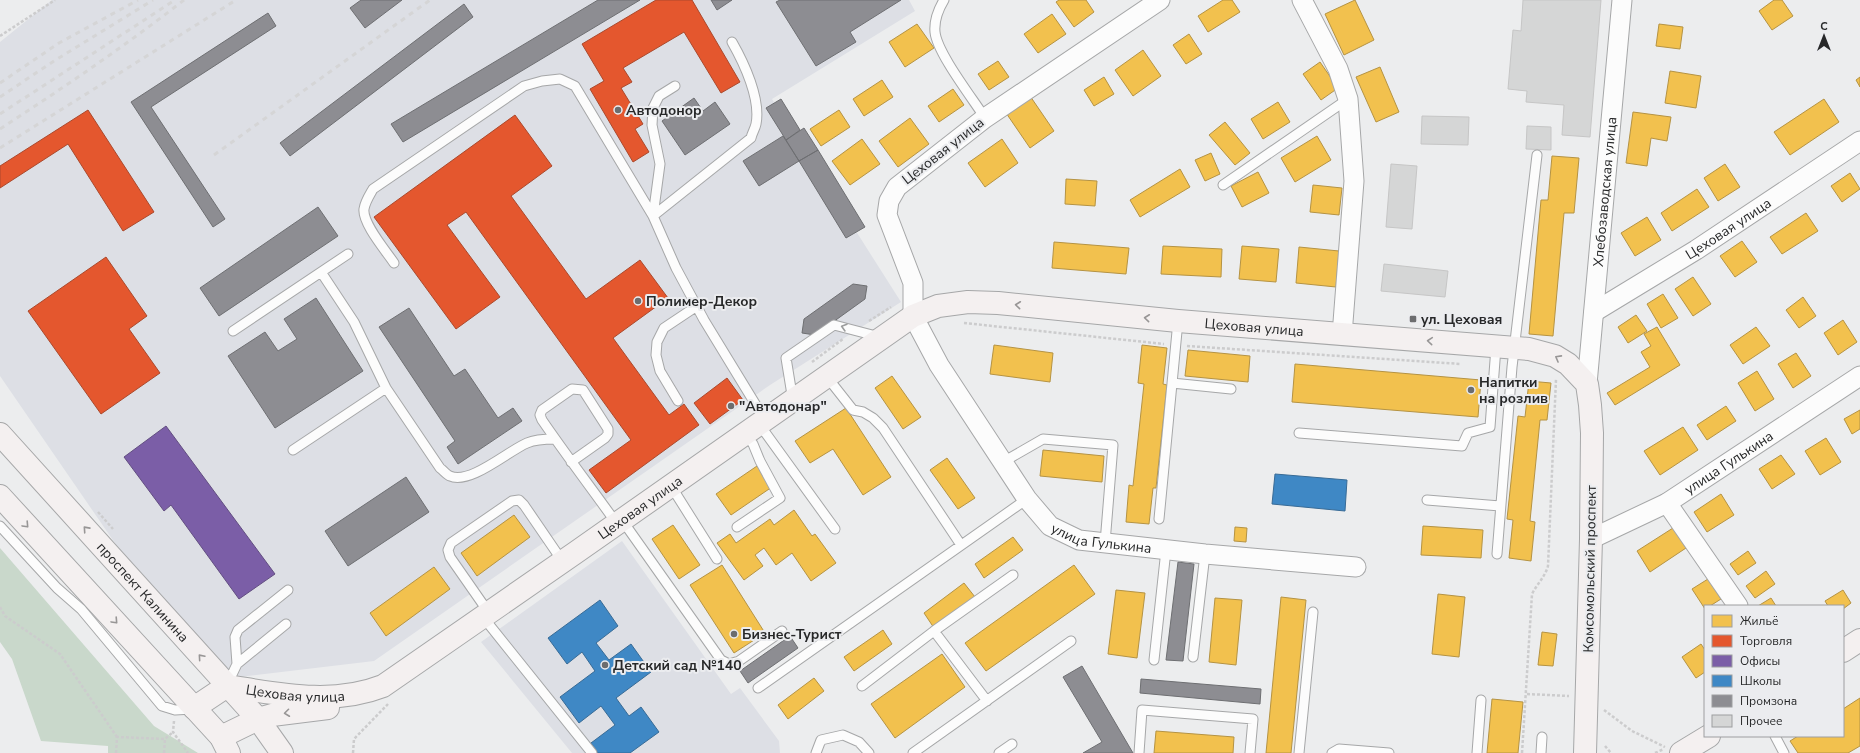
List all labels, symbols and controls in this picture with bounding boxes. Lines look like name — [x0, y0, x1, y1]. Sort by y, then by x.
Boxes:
north arrow — [1804, 16, 1844, 56]
text: С — [1820, 19, 1828, 34]
place label: Автодонор — [626, 101, 702, 120]
marker: Автодонор — [613, 105, 623, 115]
street label: Цеховая улица — [898, 113, 988, 189]
street label: Хлебозаводская улица — [1588, 116, 1621, 268]
street label: Цеховая улица — [1682, 193, 1775, 264]
place label: Полимер-Декор — [646, 292, 757, 311]
marker: Полимер-Декор — [633, 296, 643, 306]
one-way arrow — [1015, 301, 1021, 310]
place label: ул. Цеховая — [1421, 310, 1502, 329]
one-way arrow — [1144, 314, 1150, 323]
street label: Цеховая улица — [1204, 314, 1304, 340]
marker: ул. Цеховая — [1408, 314, 1418, 324]
one-way arrow — [840, 323, 847, 332]
one-way arrow — [1427, 337, 1433, 346]
one-way arrow — [1555, 356, 1563, 363]
place label: Напитки на розлив — [1479, 373, 1548, 408]
marker: Напитки на розлив — [1466, 385, 1476, 395]
place label: "Автодонар" — [739, 397, 827, 416]
marker: "Автодонар" — [726, 401, 736, 411]
street label: улица Гулькина — [1681, 426, 1777, 499]
street label: Цеховая улица — [594, 471, 686, 544]
street label: Комсомольский проспект — [1579, 484, 1601, 653]
street label: улица Гулькина — [1048, 518, 1153, 558]
one-way arrow — [22, 520, 29, 528]
one-way arrow — [84, 526, 91, 533]
street label: проспект Калинина — [93, 538, 193, 646]
legend — [1704, 605, 1844, 737]
text: Жильё — [1740, 613, 1778, 629]
one-way arrow — [110, 616, 117, 623]
place label: Бизнес-Турист — [742, 625, 842, 644]
marker: Бизнес-Турист — [729, 629, 739, 639]
text: Торговля — [1740, 633, 1792, 649]
text: Офисы — [1740, 653, 1780, 669]
one-way arrow — [199, 654, 206, 661]
place label: Детский сад №140 — [613, 656, 742, 675]
marker: Детский сад №140 — [600, 660, 610, 670]
text: Школы — [1740, 673, 1781, 689]
street label: Цеховая улица — [245, 680, 346, 706]
text: Промзона — [1740, 693, 1797, 709]
one-way arrow — [284, 708, 291, 717]
text: Прочее — [1740, 713, 1783, 729]

